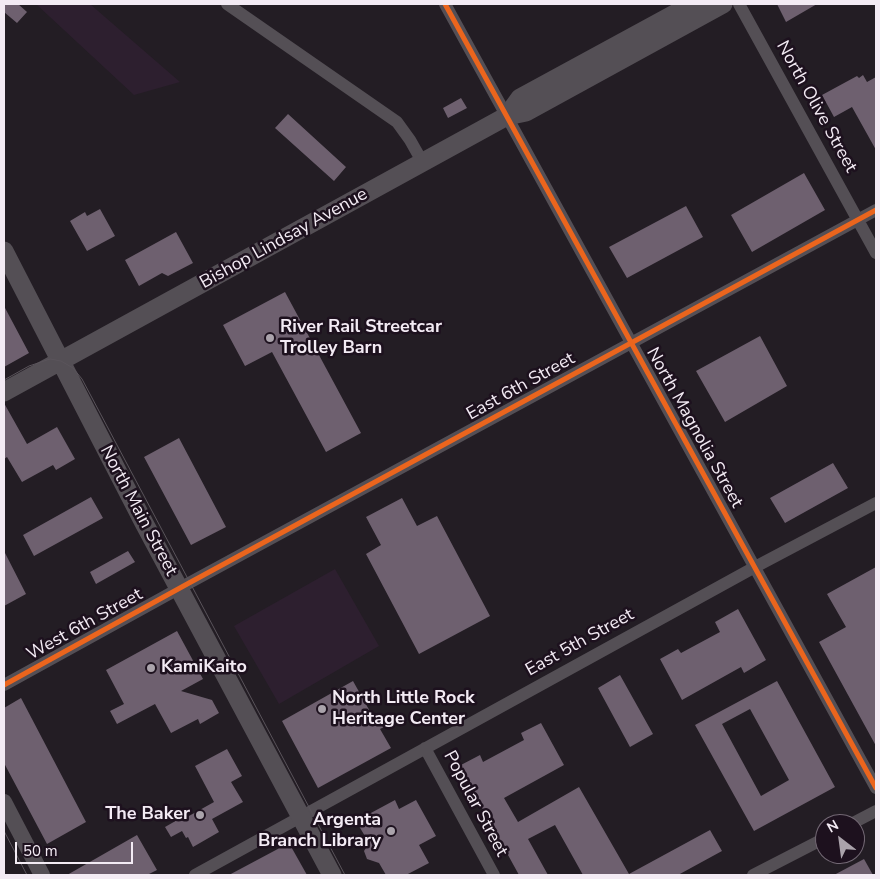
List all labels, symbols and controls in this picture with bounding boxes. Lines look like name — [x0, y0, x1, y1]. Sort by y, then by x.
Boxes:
street label: North Olive Street — [771, 37, 861, 177]
street label: Bishop Lindsay Avenue — [196, 184, 372, 294]
place label: River Rail Streetcar Trolley Barn — [280, 317, 442, 359]
marker: River Rail Streetcar Trolley Barn — [264, 332, 276, 344]
street label: North Magnolia Street — [641, 344, 747, 512]
street label: East 6th Street — [463, 348, 579, 426]
street label: North Main Street — [95, 442, 181, 580]
street label: West 6th Street — [23, 584, 147, 666]
street label: East 5th Street — [522, 604, 638, 682]
place label: KamiKaito — [161, 657, 247, 679]
marker: KamiKaito — [145, 662, 157, 674]
place label: North Little Rock Heritage Center — [332, 688, 475, 731]
marker: North Little Rock Heritage Center — [316, 703, 328, 715]
street label: Popular Street — [438, 747, 512, 861]
place label: The Baker — [105, 804, 190, 826]
marker: The Baker — [194, 809, 206, 821]
place label: Argenta Branch Library — [258, 810, 381, 852]
north arrow — [815, 814, 865, 864]
text: N — [823, 816, 842, 837]
marker: Argenta Branch Library — [385, 825, 397, 837]
scale bar — [18, 832, 135, 864]
text: 50 m — [23, 841, 58, 861]

